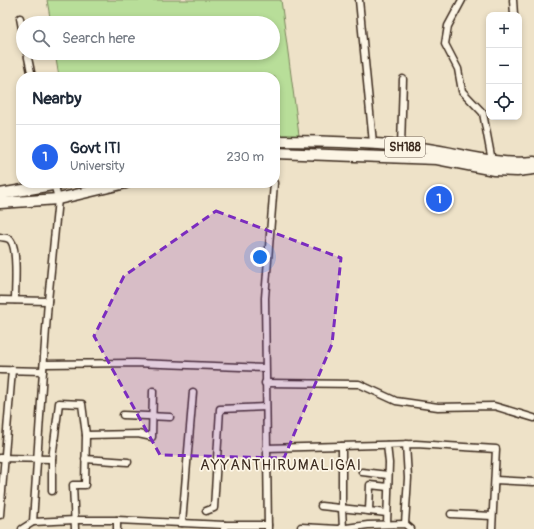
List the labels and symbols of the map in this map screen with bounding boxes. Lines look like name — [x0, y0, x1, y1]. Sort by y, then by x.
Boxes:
road number: SH188 — [385, 137, 425, 157]
pin: 1 — [426, 184, 452, 214]
your location — [250, 247, 270, 267]
district label: AYYANTHIRUMALIGAI — [200, 456, 362, 475]

